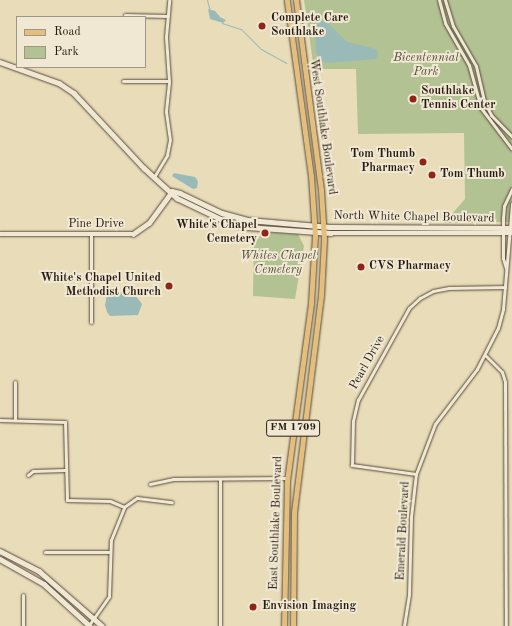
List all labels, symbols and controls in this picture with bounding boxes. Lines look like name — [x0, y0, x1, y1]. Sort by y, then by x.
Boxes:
place label: Complete Care Southlake — [271, 12, 349, 40]
legend — [16, 16, 146, 68]
marker: Complete Care Southlake — [256, 20, 268, 32]
text: Road — [54, 26, 81, 38]
text: Park — [54, 46, 79, 58]
park label: Bicentennial Park — [393, 52, 459, 80]
street label: West Southlake Boulevard — [305, 58, 339, 196]
place label: Southlake Tennis Center — [421, 85, 495, 113]
marker: Southlake Tennis Center — [408, 94, 418, 104]
place label: Tom Thumb Pharmacy — [350, 148, 415, 176]
marker: Tom Thumb Pharmacy — [418, 157, 428, 167]
place label: Tom Thumb — [440, 168, 505, 182]
marker: Tom Thumb — [427, 170, 437, 180]
street label: North White Chapel Boulevard — [333, 209, 495, 227]
street label: Pine Drive — [68, 218, 124, 232]
place label: White's Chapel Cemetery — [176, 219, 257, 247]
marker: White's Chapel Cemetery — [260, 228, 270, 238]
park label: Whites Chapel Cemetery — [240, 250, 316, 278]
place label: CVS Pharmacy — [369, 260, 451, 274]
marker: CVS Pharmacy — [356, 262, 366, 272]
place label: White's Chapel United Methodist Church — [40, 272, 161, 300]
marker: White's Chapel United Methodist Church — [164, 281, 174, 291]
street label: Pearl Drive — [347, 334, 389, 392]
road number: FM 1709 — [266, 419, 320, 437]
street label: East Southlake Boulevard — [267, 456, 287, 590]
street label: Emerald Boulevard — [394, 481, 414, 581]
place label: Envision Imaging — [262, 600, 356, 614]
marker: Envision Imaging — [247, 601, 259, 613]

